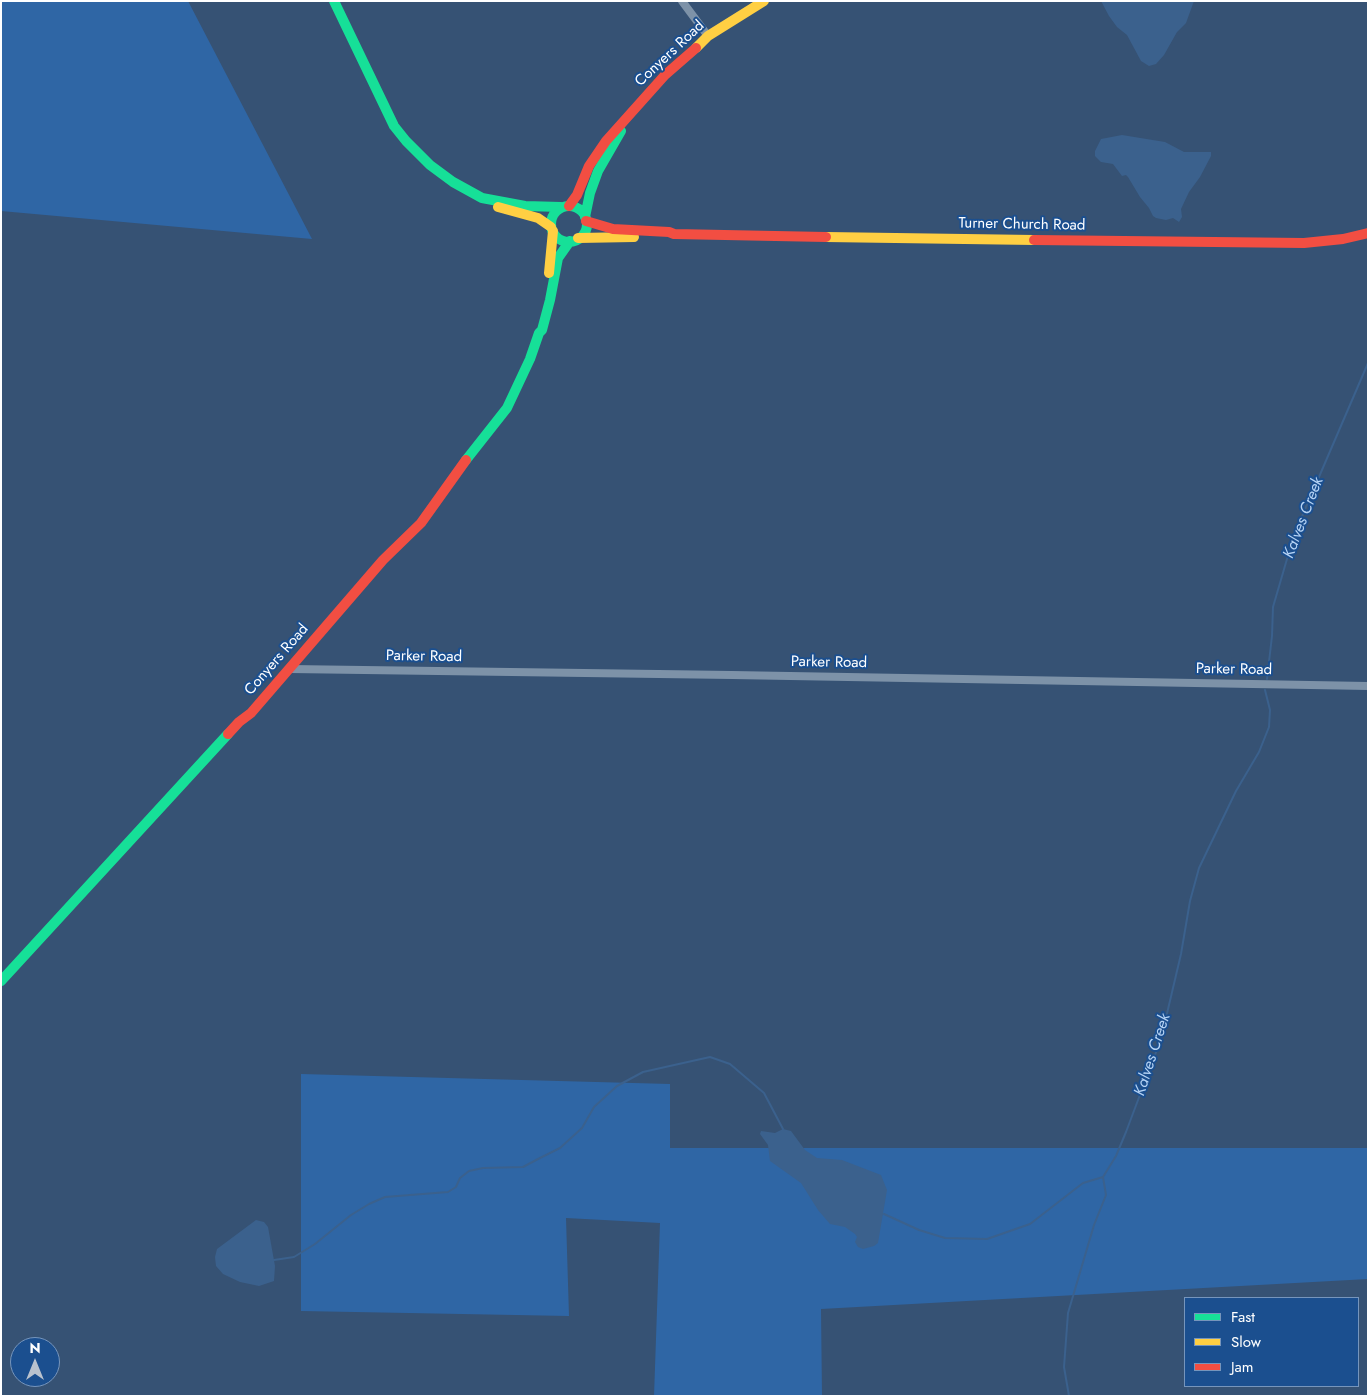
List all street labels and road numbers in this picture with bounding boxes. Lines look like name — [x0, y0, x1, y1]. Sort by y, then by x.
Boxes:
street label: Conyers Road — [632, 17, 708, 91]
street label: Turner Church Road — [958, 215, 1086, 235]
street label: Conyers Road — [241, 621, 313, 699]
street label: Parker Road — [386, 647, 462, 667]
street label: Parker Road — [791, 653, 867, 673]
street label: Parker Road — [1196, 660, 1272, 680]

